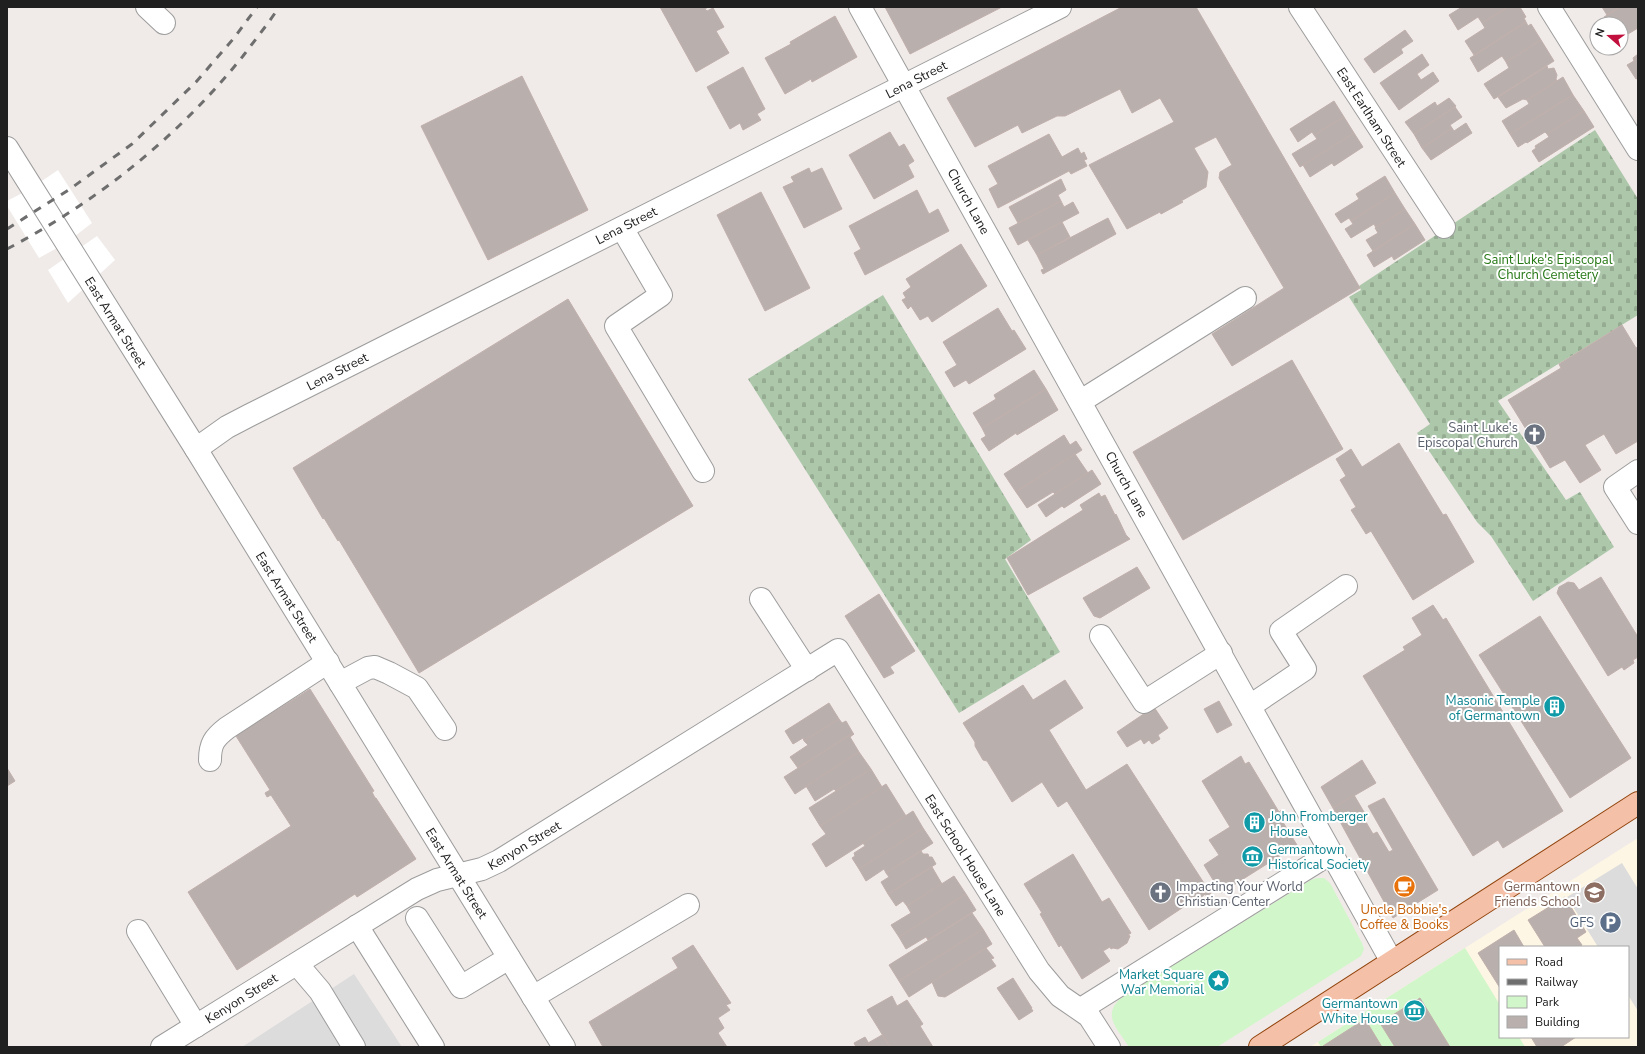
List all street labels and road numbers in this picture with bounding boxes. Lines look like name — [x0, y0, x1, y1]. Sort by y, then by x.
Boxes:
street label: Lena Street — [883, 56, 951, 103]
street label: East Earlham Street — [1332, 64, 1410, 171]
street label: Church Lane — [943, 165, 994, 238]
street label: Lena Street — [593, 202, 661, 249]
street label: East Armat Street — [80, 274, 151, 372]
street label: Lena Street — [304, 348, 372, 395]
street label: Church Lane — [1101, 448, 1152, 521]
street label: East Armat Street — [251, 549, 322, 647]
street label: East School House Lane — [920, 791, 1010, 920]
street label: Kenyon Street — [485, 817, 565, 875]
street label: East Armat Street — [421, 825, 492, 923]
street label: Kenyon Street — [202, 969, 282, 1028]

